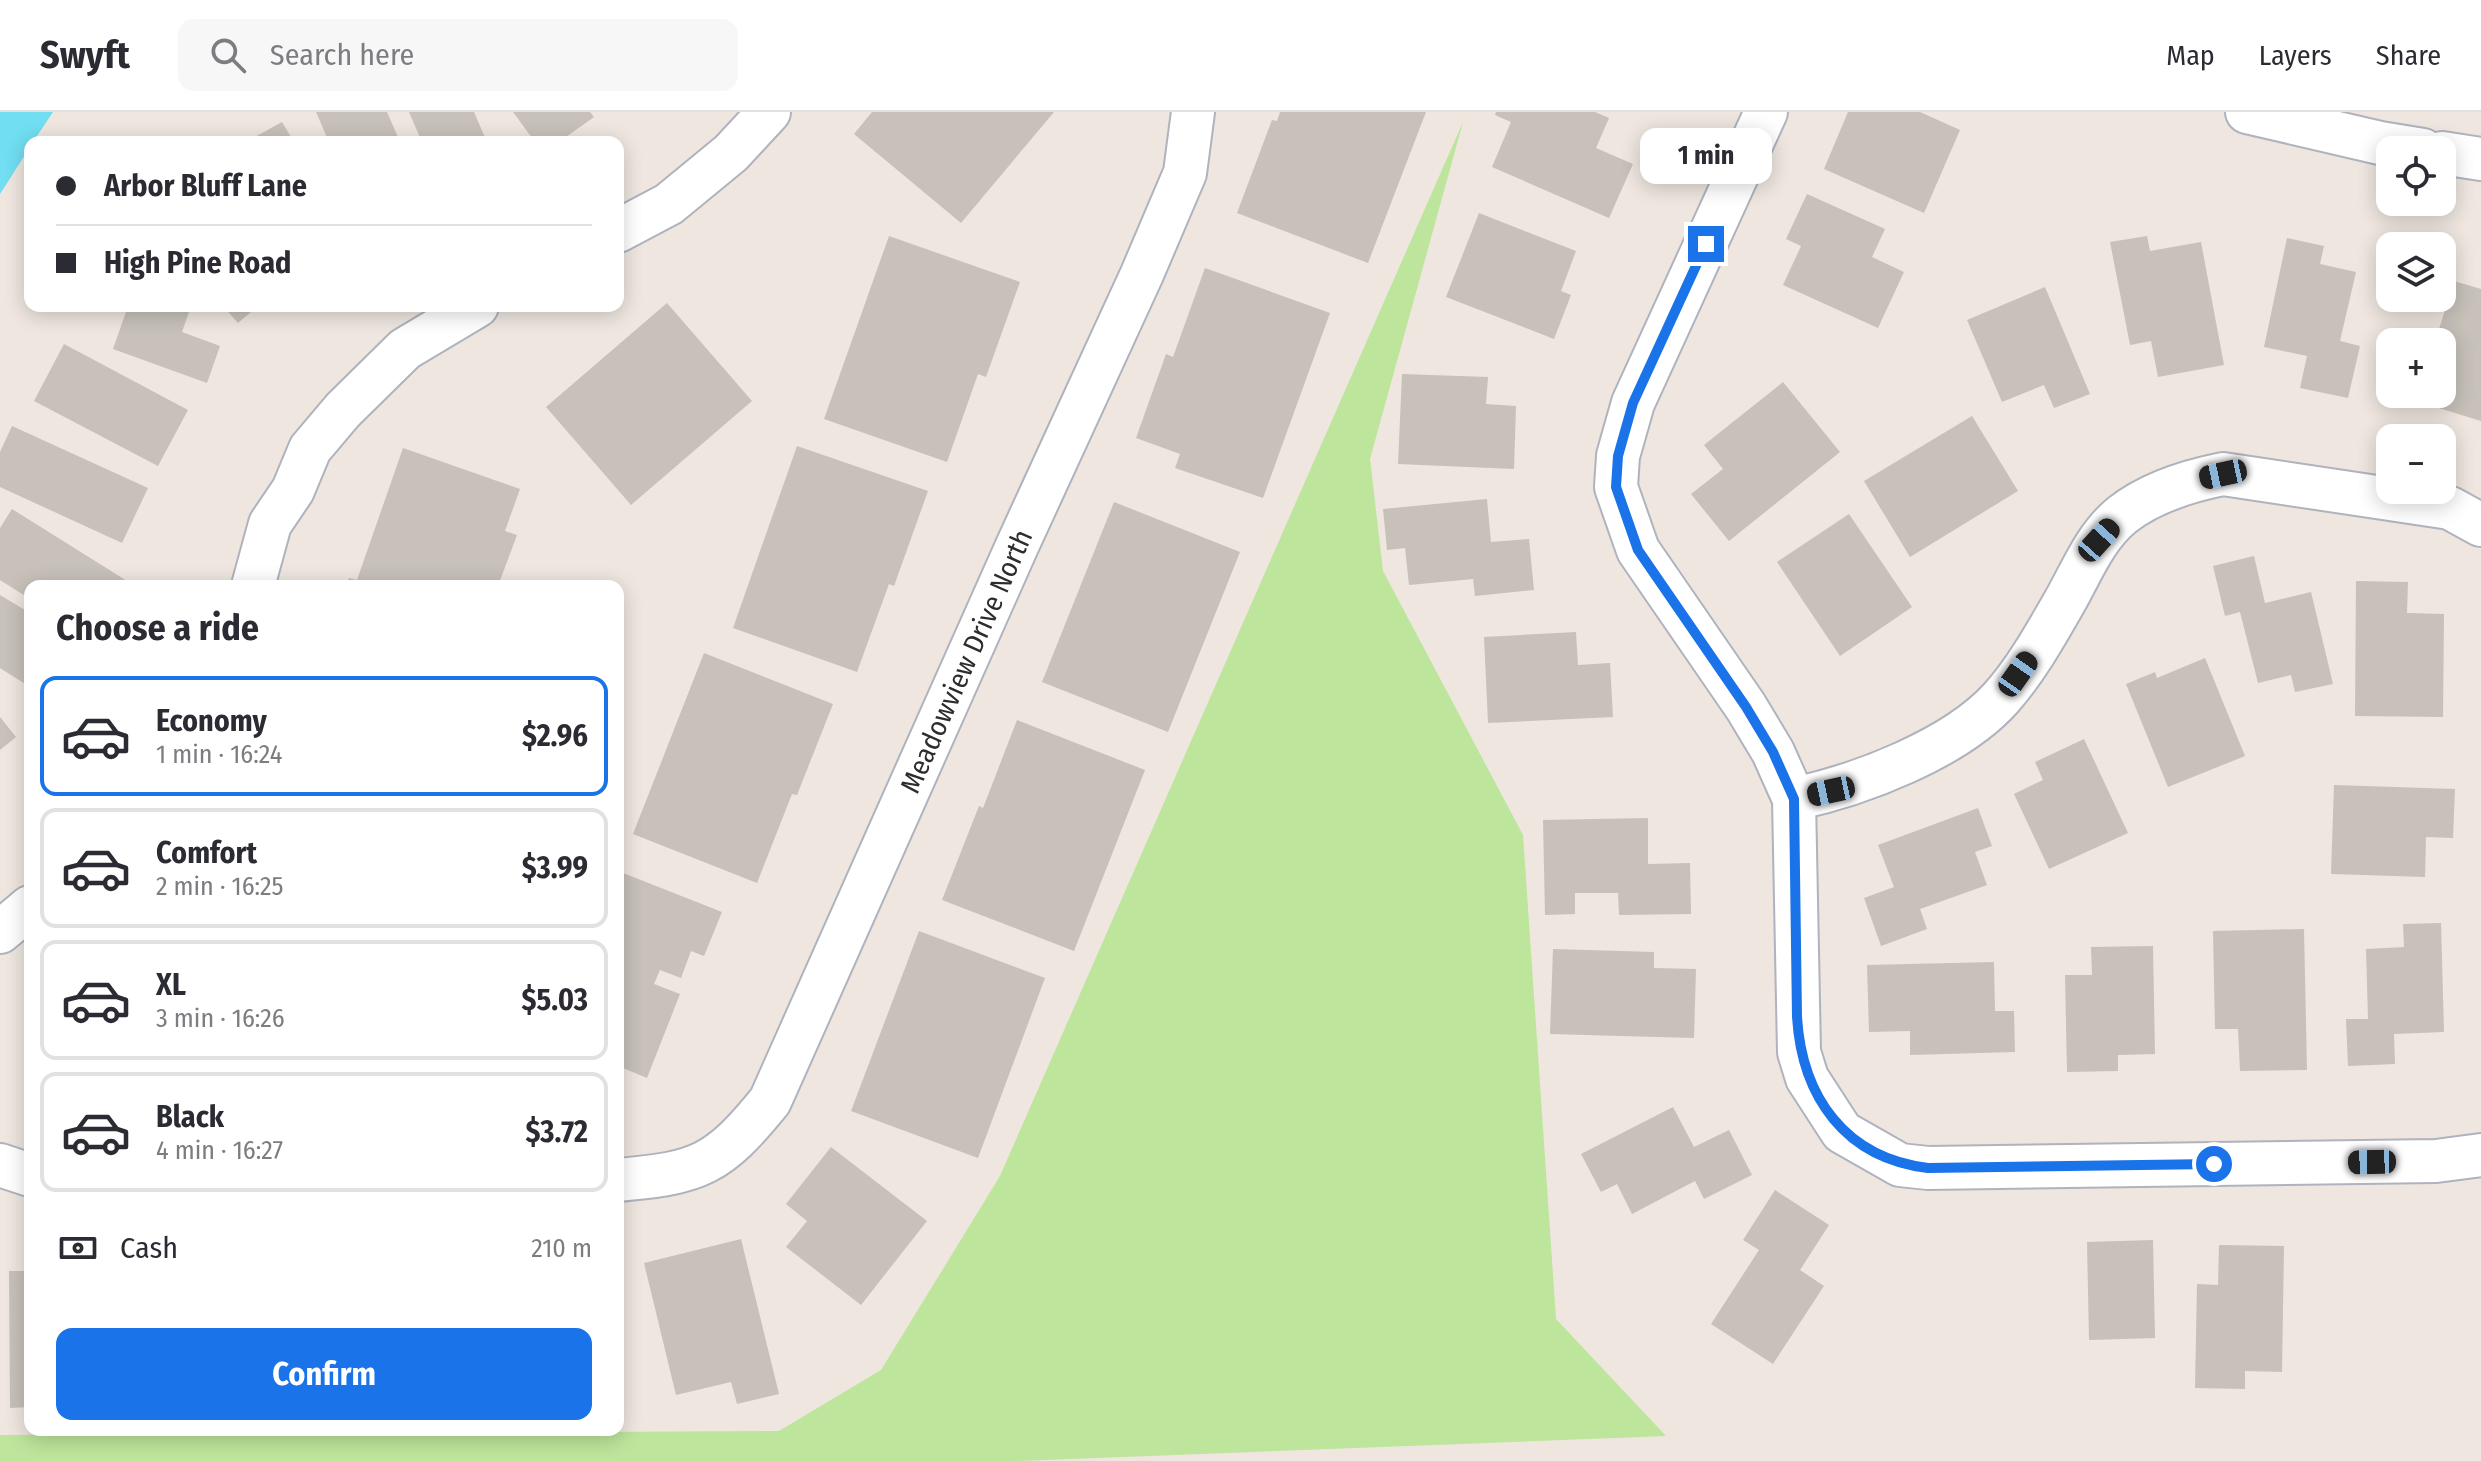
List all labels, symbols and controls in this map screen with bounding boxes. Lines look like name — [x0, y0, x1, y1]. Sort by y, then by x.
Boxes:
search box — [178, 19, 738, 91]
text: Swyft — [40, 32, 130, 78]
icon: search — [206, 33, 250, 77]
text: Search here — [270, 37, 414, 73]
text: Map — [2166, 39, 2215, 72]
text: Layers — [2259, 39, 2332, 72]
text: Share — [2376, 39, 2441, 72]
callout: 1 min — [1640, 128, 1772, 184]
map controls — [2376, 136, 2456, 504]
button: locate — [2376, 136, 2456, 216]
text: 1 min — [1678, 140, 1734, 171]
text: Arbor Bluff Lane — [104, 168, 307, 204]
route end — [1688, 226, 1724, 262]
button: layers — [2376, 232, 2456, 312]
text: High Pine Road — [104, 245, 291, 281]
button: + — [2376, 328, 2456, 408]
button: − — [2376, 424, 2456, 504]
car — [2197, 457, 2249, 491]
car — [2074, 514, 2124, 566]
street label: Meadowview Drive North — [893, 524, 1039, 798]
text: Choose a ride — [56, 606, 259, 650]
car — [1994, 647, 2042, 701]
icon: car — [60, 700, 132, 772]
text: Economy — [156, 703, 267, 739]
text: $2.96 — [522, 718, 588, 754]
text: 1 min · 16:24 — [156, 739, 282, 770]
car — [1805, 774, 1857, 808]
icon: car — [60, 832, 132, 904]
text: Comfort — [156, 835, 257, 871]
text: $3.99 — [522, 850, 588, 886]
text: 2 min · 16:25 — [156, 871, 284, 902]
icon: car — [60, 964, 132, 1036]
text: XL — [156, 967, 186, 1003]
text: $5.03 — [522, 982, 588, 1018]
text: 3 min · 16:26 — [156, 1003, 285, 1034]
icon: car — [60, 1096, 132, 1168]
text: Black — [156, 1099, 224, 1135]
text: $3.72 — [525, 1114, 588, 1150]
text: 4 min · 16:27 — [156, 1135, 283, 1166]
route start — [2196, 1146, 2232, 1182]
car — [2348, 1150, 2396, 1174]
icon: cash — [56, 1226, 100, 1270]
text: Cash — [120, 1230, 178, 1266]
text: 210 m — [531, 1233, 592, 1264]
button: Confirm — [56, 1328, 592, 1420]

